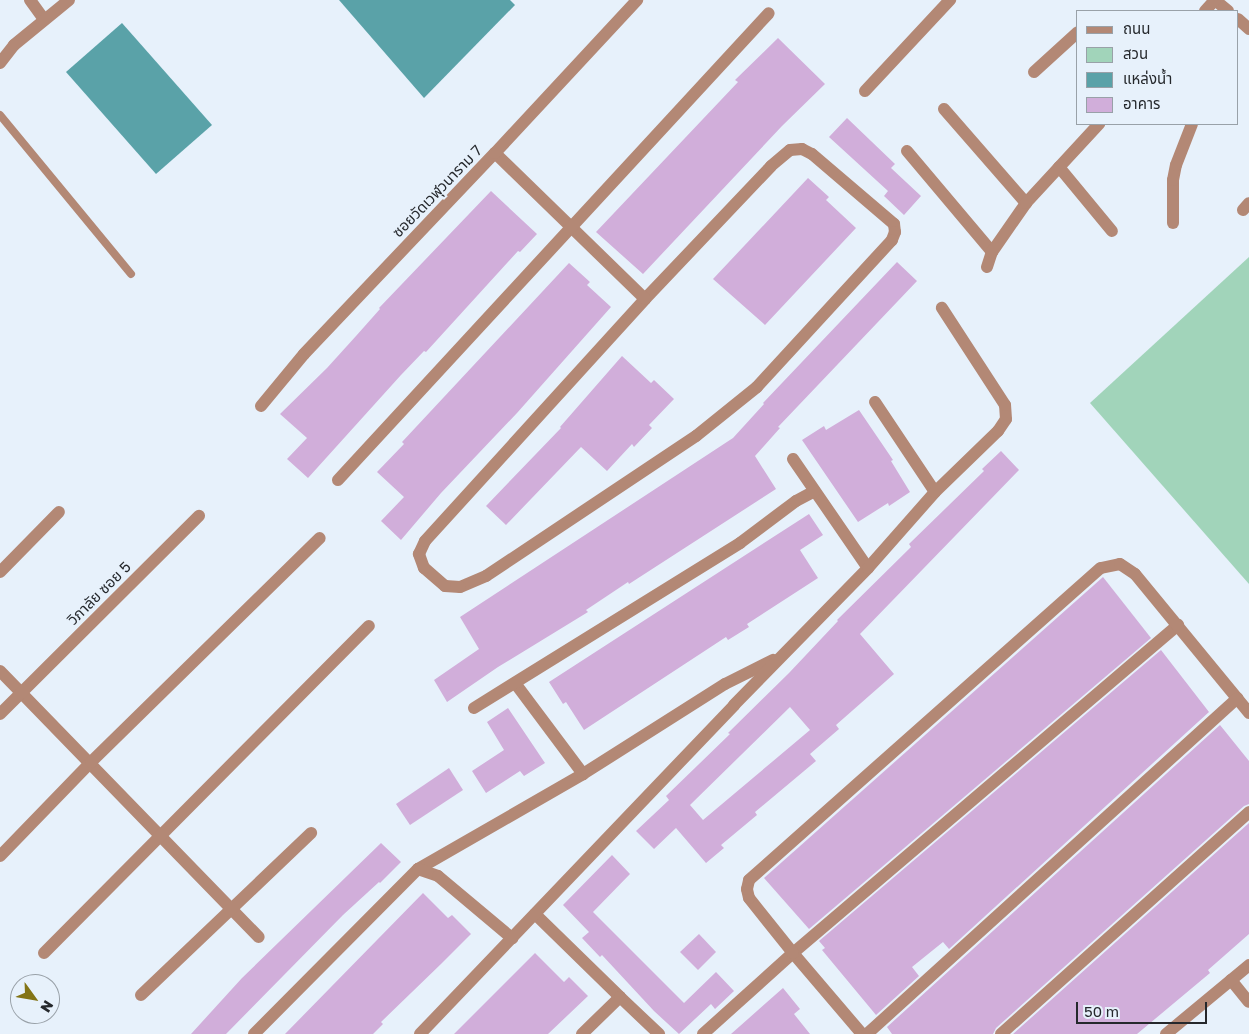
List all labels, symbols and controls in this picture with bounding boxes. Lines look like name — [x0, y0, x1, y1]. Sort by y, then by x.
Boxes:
legend — [1076, 10, 1239, 125]
text: ถนน — [1123, 19, 1150, 37]
text: สวน — [1123, 44, 1148, 62]
text: แหล่งน้ำ — [1123, 69, 1172, 87]
text: อาคาร — [1123, 94, 1160, 112]
street label: ซอยวัดเวฬุวนาราม 7 — [388, 141, 486, 241]
street label: วิภาลัย ซอย 5 — [64, 558, 134, 628]
north arrow — [10, 974, 60, 1024]
scale bar — [1079, 992, 1210, 1024]
text: N — [37, 998, 57, 1016]
text: 50 m — [1084, 1002, 1119, 1020]

